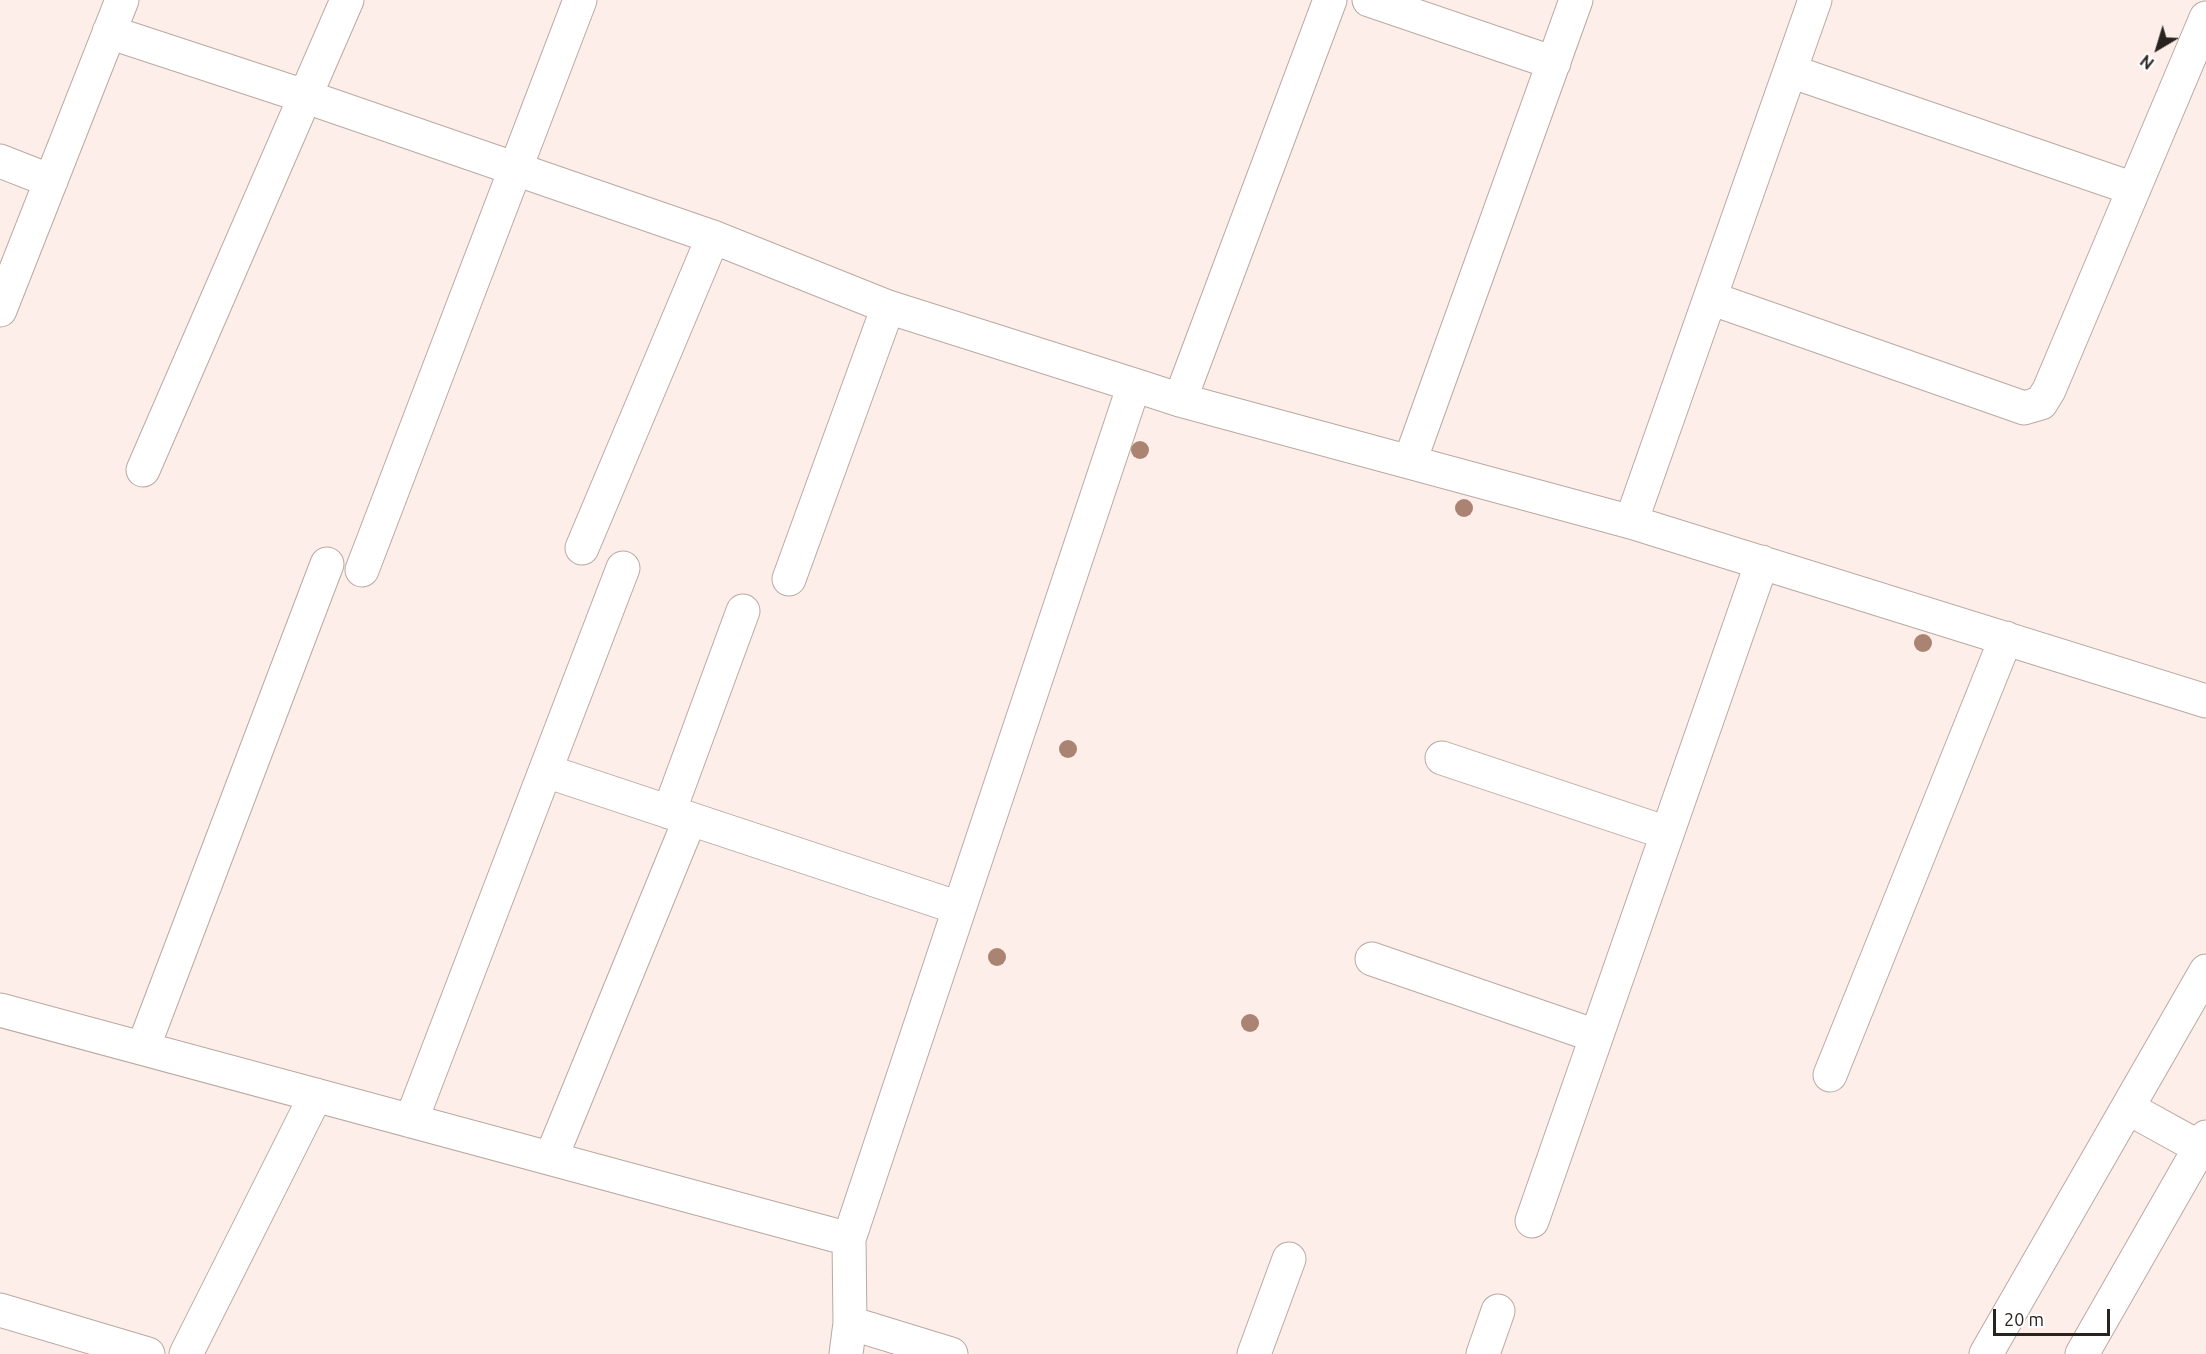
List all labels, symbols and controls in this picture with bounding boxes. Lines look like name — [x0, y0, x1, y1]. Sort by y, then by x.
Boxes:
north arrow — [2128, 18, 2188, 78]
text: N — [2137, 51, 2157, 73]
scale bar — [1996, 1297, 2113, 1335]
text: 20 m — [2004, 1309, 2044, 1329]

